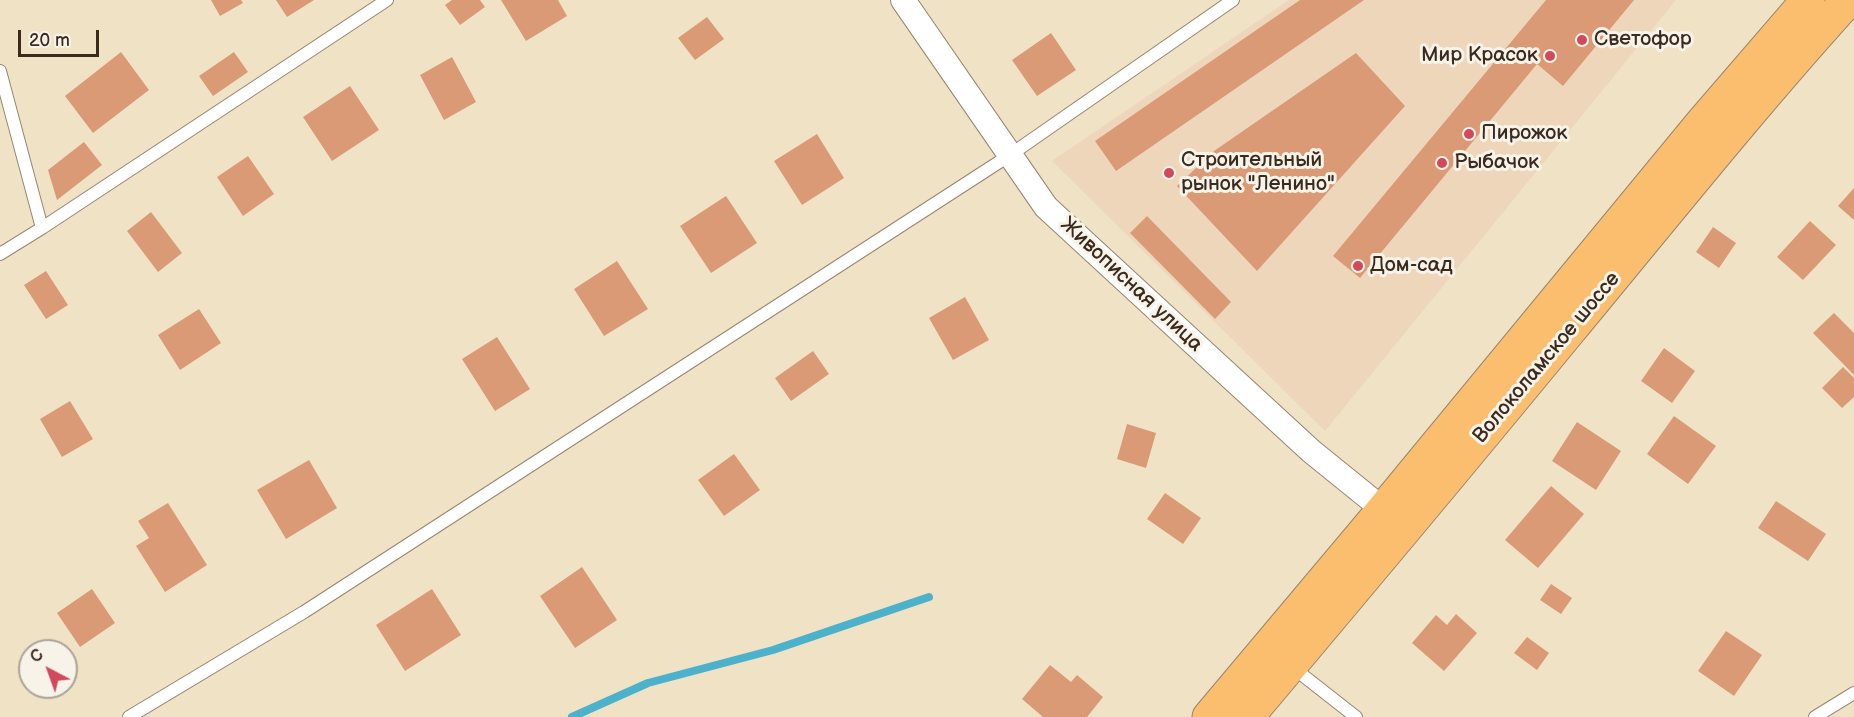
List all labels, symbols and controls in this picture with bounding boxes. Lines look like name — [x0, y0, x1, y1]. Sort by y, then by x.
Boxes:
scale bar — [21, 18, 102, 56]
place label: Светофор — [1594, 27, 1692, 53]
text: 20 m — [29, 30, 70, 51]
marker: Светофор — [1575, 33, 1589, 47]
place label: Мир Красок — [1421, 43, 1538, 69]
marker: Мир Красок — [1543, 49, 1557, 63]
place label: Пирожок — [1481, 121, 1567, 147]
marker: Пирожок — [1462, 127, 1476, 141]
place label: Строительный рынок "Ленино" — [1181, 148, 1335, 198]
place label: Рыбачок — [1454, 150, 1539, 176]
marker: Рыбачок — [1435, 156, 1449, 170]
marker: Строительный рынок "Ленино" — [1162, 166, 1176, 180]
street label: Живописная улица — [1054, 212, 1208, 358]
place label: Дом-сад — [1370, 253, 1453, 279]
marker: Дом-сад — [1351, 259, 1365, 273]
street label: Волоколамское шоссе — [1468, 267, 1626, 449]
north arrow — [18, 639, 78, 699]
text: С — [27, 646, 48, 667]

